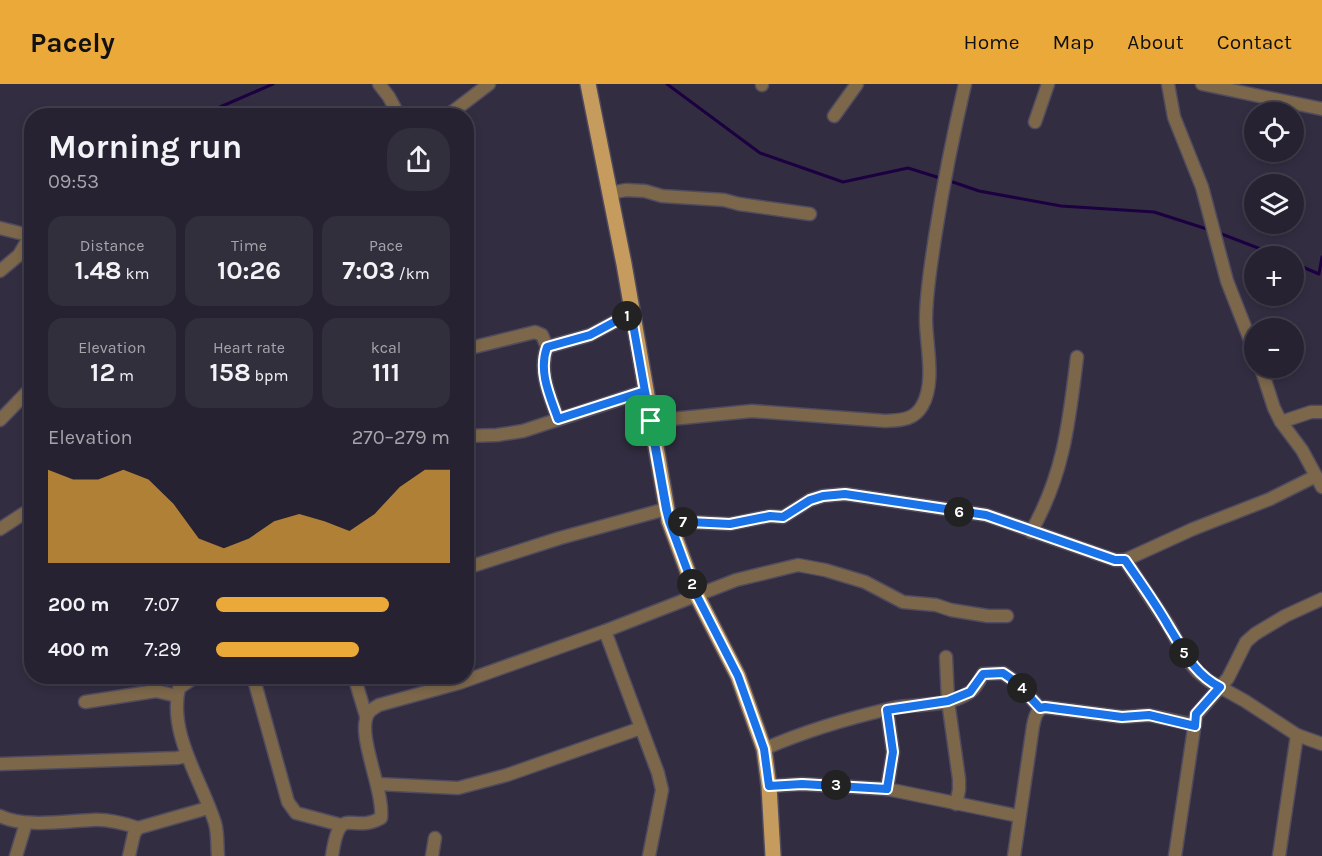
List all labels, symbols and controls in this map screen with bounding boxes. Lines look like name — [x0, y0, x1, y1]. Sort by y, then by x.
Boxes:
text: Pacely — [30, 26, 115, 59]
text: Home — [964, 30, 1020, 54]
text: Map — [1053, 30, 1094, 54]
text: About — [1127, 30, 1184, 54]
text: Contact — [1217, 30, 1292, 54]
map controls — [1244, 102, 1304, 378]
button: locate — [1244, 102, 1304, 162]
text: Morning run — [48, 128, 242, 166]
button: share — [387, 128, 450, 191]
text: 09:53 — [48, 170, 99, 193]
button: layers — [1244, 174, 1304, 234]
text: Distance — [80, 236, 144, 255]
text: Time — [231, 236, 267, 255]
text: Pace — [369, 236, 403, 255]
button: + — [1244, 246, 1304, 306]
text: 1.48 — [75, 255, 122, 286]
text: 10:26 — [217, 255, 281, 286]
text: 7:03 — [342, 255, 395, 286]
text: km — [122, 264, 149, 283]
text: /km — [395, 264, 430, 283]
pin: 1 — [612, 301, 642, 331]
text: 1 — [624, 306, 630, 325]
button: − — [1244, 318, 1304, 378]
text: Elevation — [78, 338, 146, 357]
text: Heart rate — [213, 338, 285, 357]
text: kcal — [371, 338, 401, 357]
text: 12 — [90, 357, 115, 388]
text: 158 — [210, 357, 251, 388]
text: 111 — [372, 357, 400, 388]
text: m — [115, 366, 134, 385]
text: bpm — [251, 366, 288, 385]
pin — [625, 395, 676, 446]
icon: arrive — [634, 404, 667, 437]
text: Elevation — [48, 426, 133, 449]
text: 270–279 m — [352, 426, 450, 449]
pin: 6 — [944, 497, 974, 527]
text: 6 — [954, 502, 964, 521]
pin: 7 — [668, 507, 698, 537]
text: 7 — [679, 512, 687, 531]
pin: 2 — [677, 569, 707, 599]
text: 2 — [687, 574, 697, 593]
text: 200 m — [48, 593, 109, 616]
text: 7:07 — [144, 593, 179, 616]
text: 400 m — [48, 638, 109, 661]
text: 7:29 — [144, 638, 181, 661]
pin: 5 — [1169, 638, 1199, 668]
text: 5 — [1179, 643, 1189, 662]
pin: 4 — [1007, 673, 1037, 703]
text: 4 — [1017, 678, 1027, 697]
pin: 3 — [821, 770, 851, 800]
text: 3 — [831, 775, 841, 794]

